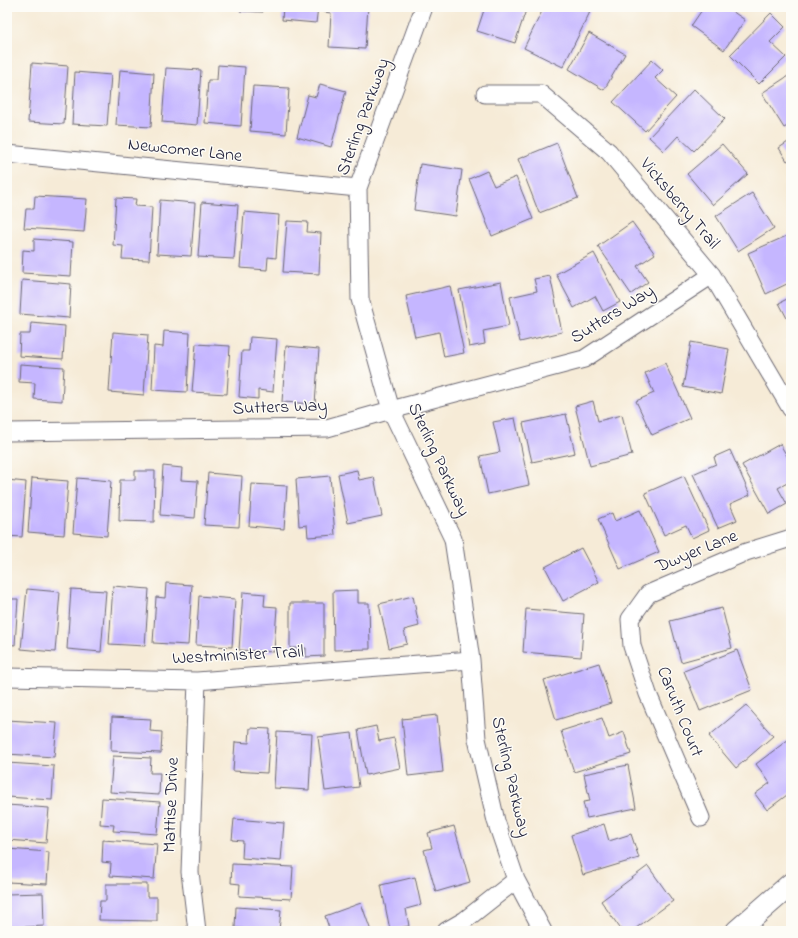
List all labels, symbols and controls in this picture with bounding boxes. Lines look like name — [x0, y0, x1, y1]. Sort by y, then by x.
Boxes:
street label: Sterling Parkway — [331, 55, 398, 180]
street label: Newcomer Lane — [127, 132, 244, 170]
street label: Vicksberry Trail — [632, 152, 725, 256]
street label: Sutters Way — [566, 279, 660, 351]
street label: Sutters Way — [232, 393, 328, 423]
street label: Sterling Parkway — [399, 399, 476, 522]
street label: Dwyer Lane — [651, 523, 743, 581]
street label: Westminister Trail — [172, 640, 304, 672]
street label: Caruth Court — [649, 663, 709, 761]
street label: Sterling Parkway — [483, 714, 537, 840]
street label: Mattise Drive — [157, 756, 187, 853]

